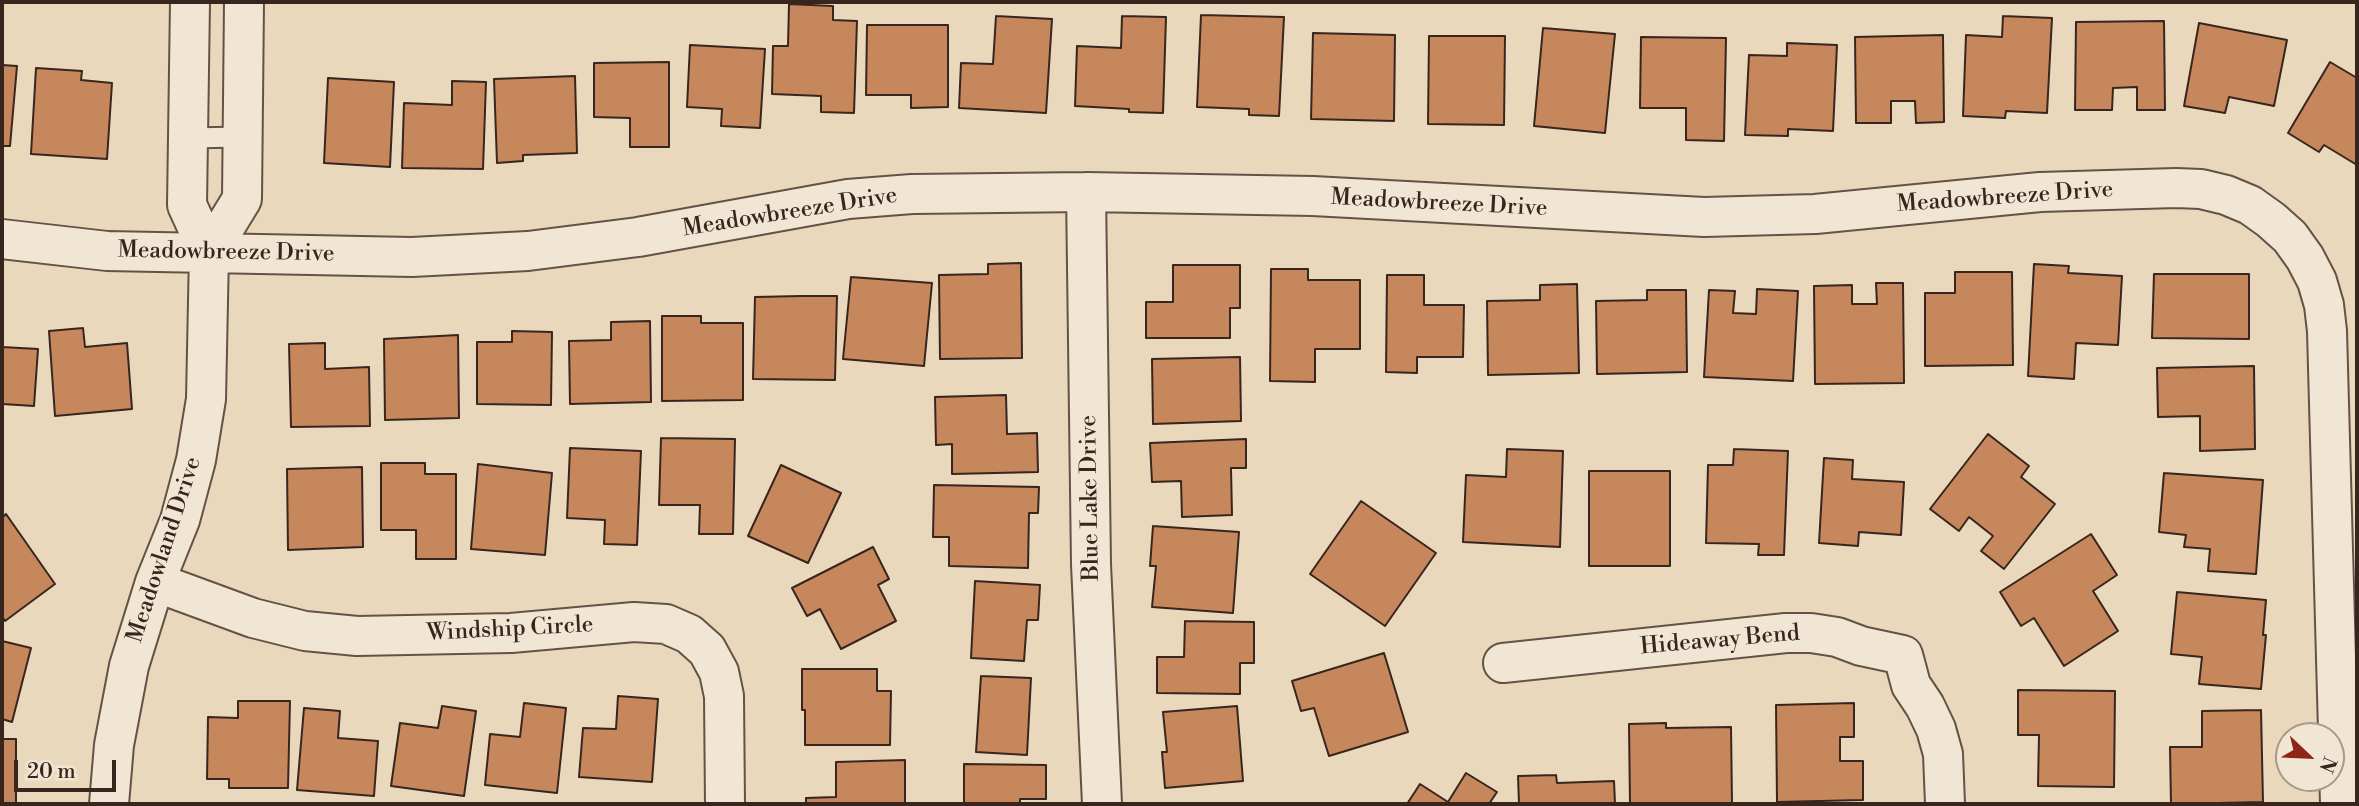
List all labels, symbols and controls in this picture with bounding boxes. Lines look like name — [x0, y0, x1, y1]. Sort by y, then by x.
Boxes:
street label: Meadowbreeze Drive — [1896, 177, 2114, 219]
street label: Meadowbreeze Drive — [681, 182, 899, 244]
street label: Meadowbreeze Drive — [1330, 185, 1548, 223]
street label: Meadowbreeze Drive — [117, 237, 335, 269]
street label: Blue Lake Drive — [1076, 415, 1106, 581]
street label: Meadowland Drive — [122, 454, 208, 646]
street label: Windship Circle — [426, 612, 594, 648]
street label: Hideaway Bend — [1639, 620, 1801, 662]
north arrow — [2275, 722, 2345, 792]
scale bar — [18, 746, 119, 790]
text: N — [2314, 753, 2341, 776]
text: 20 m — [27, 759, 76, 785]

